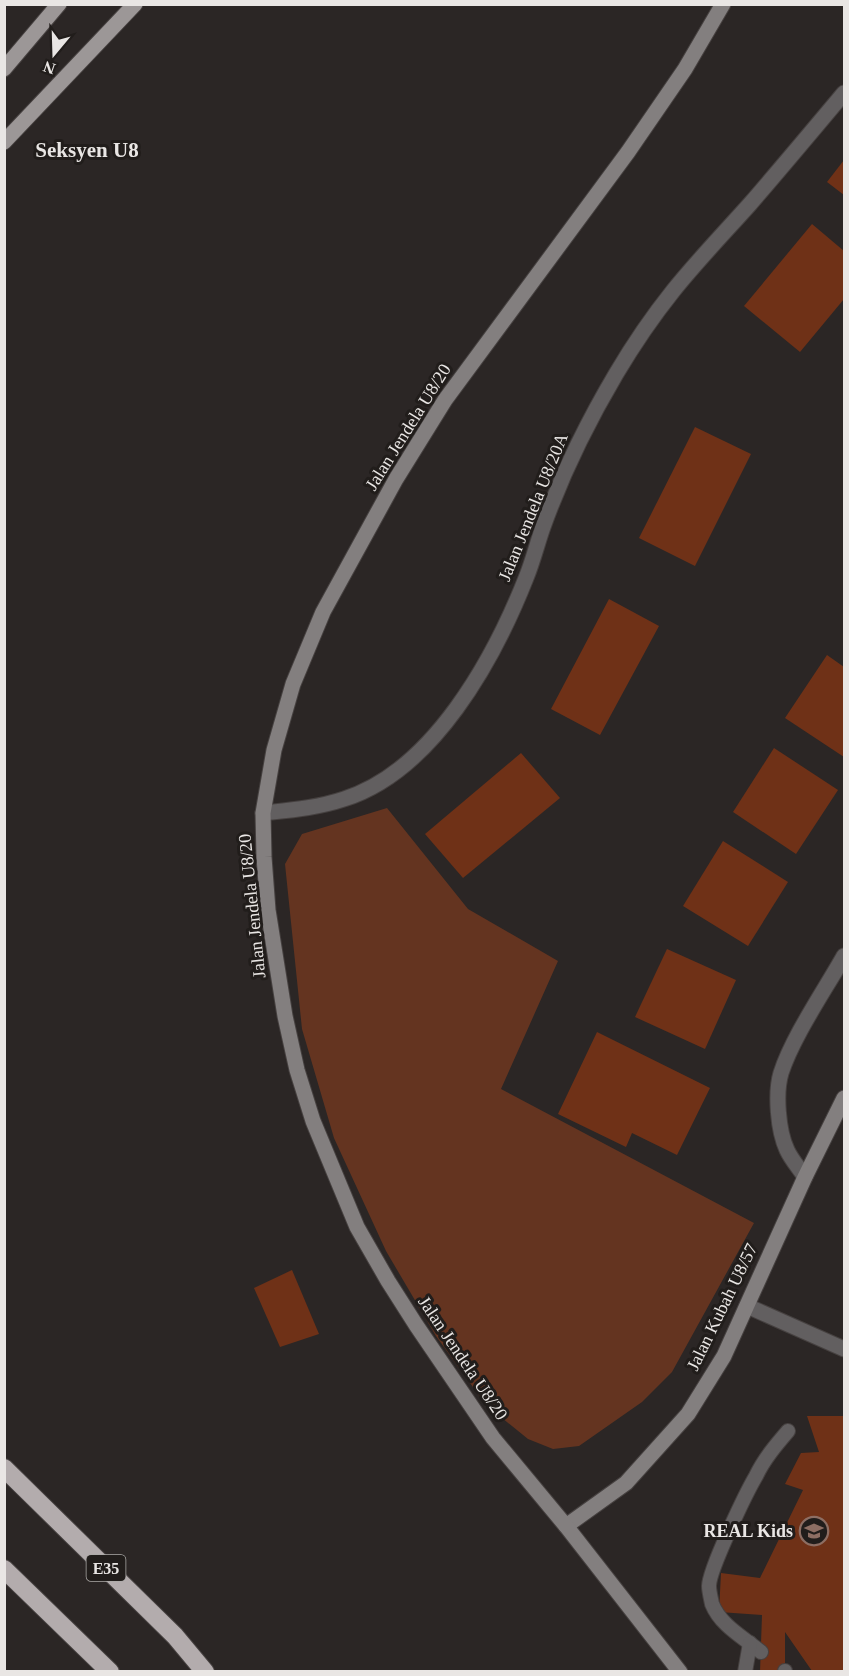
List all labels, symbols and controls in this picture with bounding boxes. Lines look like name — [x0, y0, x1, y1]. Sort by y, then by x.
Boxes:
north arrow — [24, 24, 84, 84]
text: N — [41, 58, 58, 78]
district label: Seksyen U8 — [35, 138, 139, 162]
street label: Jalan Jendela U8/20 — [361, 360, 455, 494]
street label: Jalan Jendela U8/20A — [494, 430, 572, 584]
street label: Jalan Jendela U8/20 — [234, 833, 270, 979]
street label: Jalan Kubah U8/57 — [683, 1240, 761, 1374]
street label: Jalan Jendela U8/20 — [414, 1292, 512, 1424]
school or university icon: REAL Kids — [798, 1515, 830, 1547]
place label: REAL Kids — [703, 1521, 793, 1541]
road number: E35 — [86, 1555, 126, 1581]

